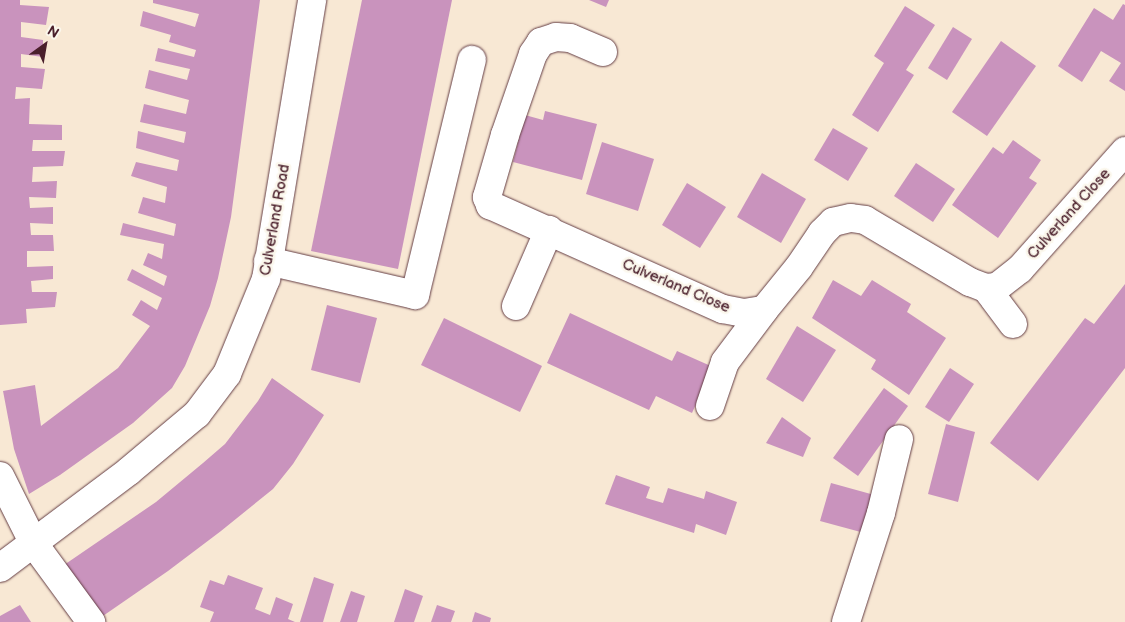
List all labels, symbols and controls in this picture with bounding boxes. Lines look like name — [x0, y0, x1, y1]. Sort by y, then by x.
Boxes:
north arrow — [20, 20, 70, 70]
text: N — [44, 22, 62, 42]
street label: Culverland Road — [256, 163, 294, 277]
street label: Culverland Close — [1024, 165, 1114, 263]
street label: Culverland Close — [619, 255, 733, 317]

